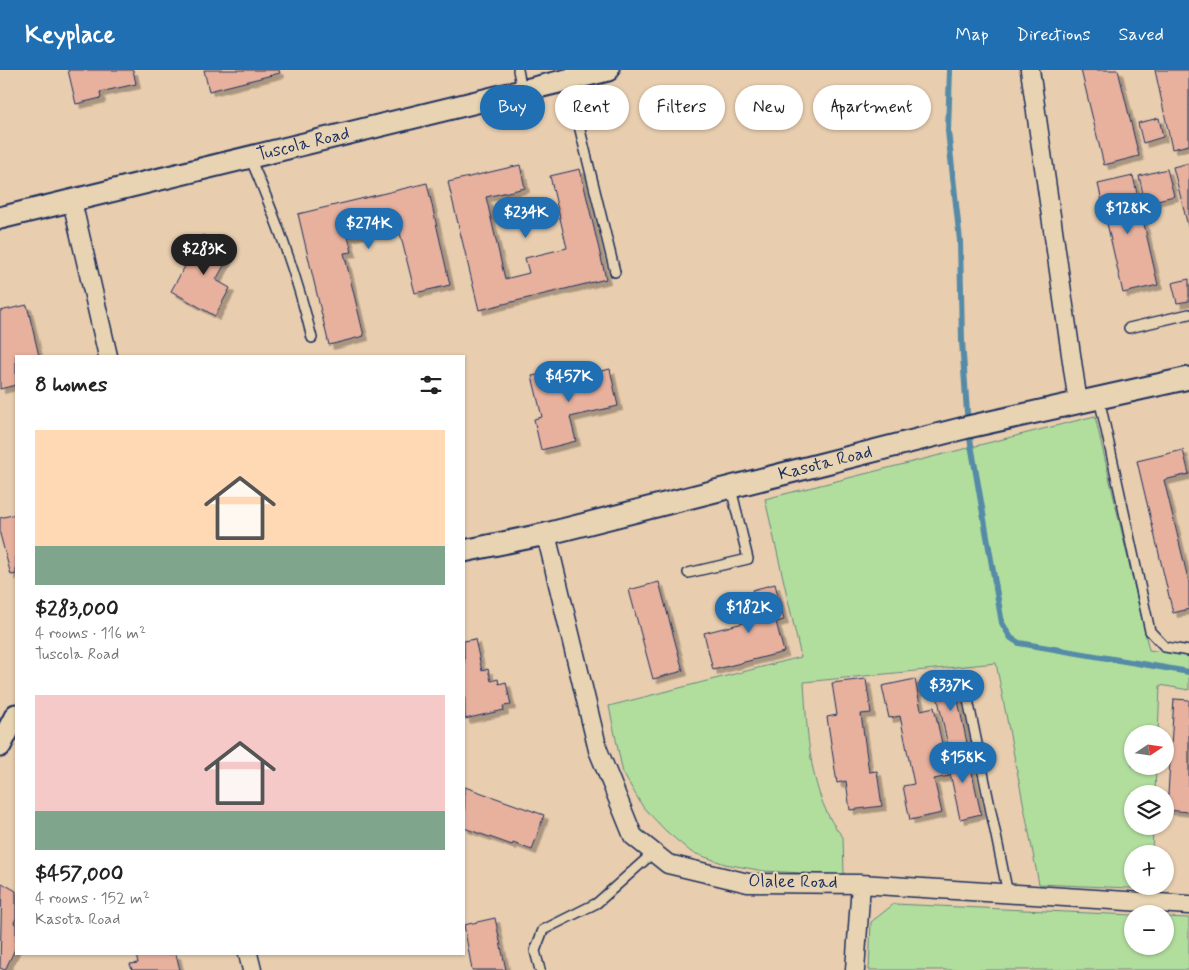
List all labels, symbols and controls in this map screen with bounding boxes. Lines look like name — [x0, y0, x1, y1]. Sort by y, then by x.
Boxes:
text: Keyplace — [25, 20, 115, 51]
text: Map — [956, 23, 989, 47]
text: Directions — [1017, 23, 1091, 47]
text: Saved — [1119, 23, 1164, 47]
chip: Buy — [480, 85, 545, 130]
chip: Rent — [555, 85, 629, 130]
chip: Filters — [639, 85, 725, 130]
chip: New — [735, 85, 803, 130]
chip: Apartment — [813, 85, 931, 130]
street label: Tuscola Road — [254, 121, 352, 167]
pin: $128K — [1093, 192, 1163, 235]
pin: $234K — [491, 196, 561, 239]
text: $128K — [1106, 198, 1150, 219]
text: $234K — [504, 202, 548, 223]
pin: $274K — [334, 208, 404, 250]
text: $274K — [346, 213, 392, 234]
pin: $283K — [169, 234, 239, 276]
text: $283K — [182, 239, 226, 260]
pin: $457K — [534, 360, 604, 403]
text: $457K — [545, 366, 593, 387]
text: 8 homes — [35, 371, 107, 399]
icon: filters — [417, 371, 445, 399]
street label: Kasota Road — [776, 440, 875, 487]
icon: home — [195, 463, 285, 553]
pin: $182K — [714, 592, 784, 634]
text: $283,000 — [35, 595, 119, 623]
text: $182K — [726, 597, 772, 618]
text: 4 rooms · 116 m² — [35, 623, 146, 644]
text: Tuscola Road — [35, 644, 119, 665]
pin: $337K — [916, 670, 986, 712]
text: $337K — [929, 675, 973, 696]
north arrow — [1124, 725, 1174, 775]
map controls — [1124, 725, 1174, 955]
icon: home — [195, 728, 285, 818]
pin: $158K — [928, 742, 998, 784]
text: $158K — [940, 747, 986, 768]
button: layers — [1124, 785, 1174, 835]
button: + — [1124, 845, 1174, 895]
text: $457,000 — [35, 860, 123, 888]
street label: Olalee Road — [748, 869, 838, 895]
text: 4 rooms · 152 m² — [35, 888, 150, 909]
button: − — [1124, 905, 1174, 955]
text: Kasota Road — [35, 909, 120, 930]

